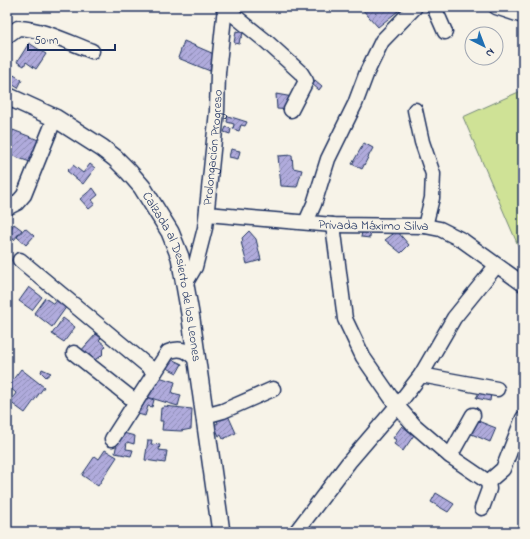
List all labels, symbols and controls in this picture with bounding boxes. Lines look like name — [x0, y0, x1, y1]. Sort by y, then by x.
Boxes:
scale bar — [28, 26, 115, 52]
north arrow — [464, 26, 504, 66]
text: 50 m — [34, 32, 58, 50]
text: N — [482, 44, 498, 61]
street label: Prolongación Progreso — [198, 89, 227, 206]
street label: Calzada al Desierto de los Leones — [138, 188, 206, 363]
street label: Privada Máximo Silva — [318, 214, 431, 236]

